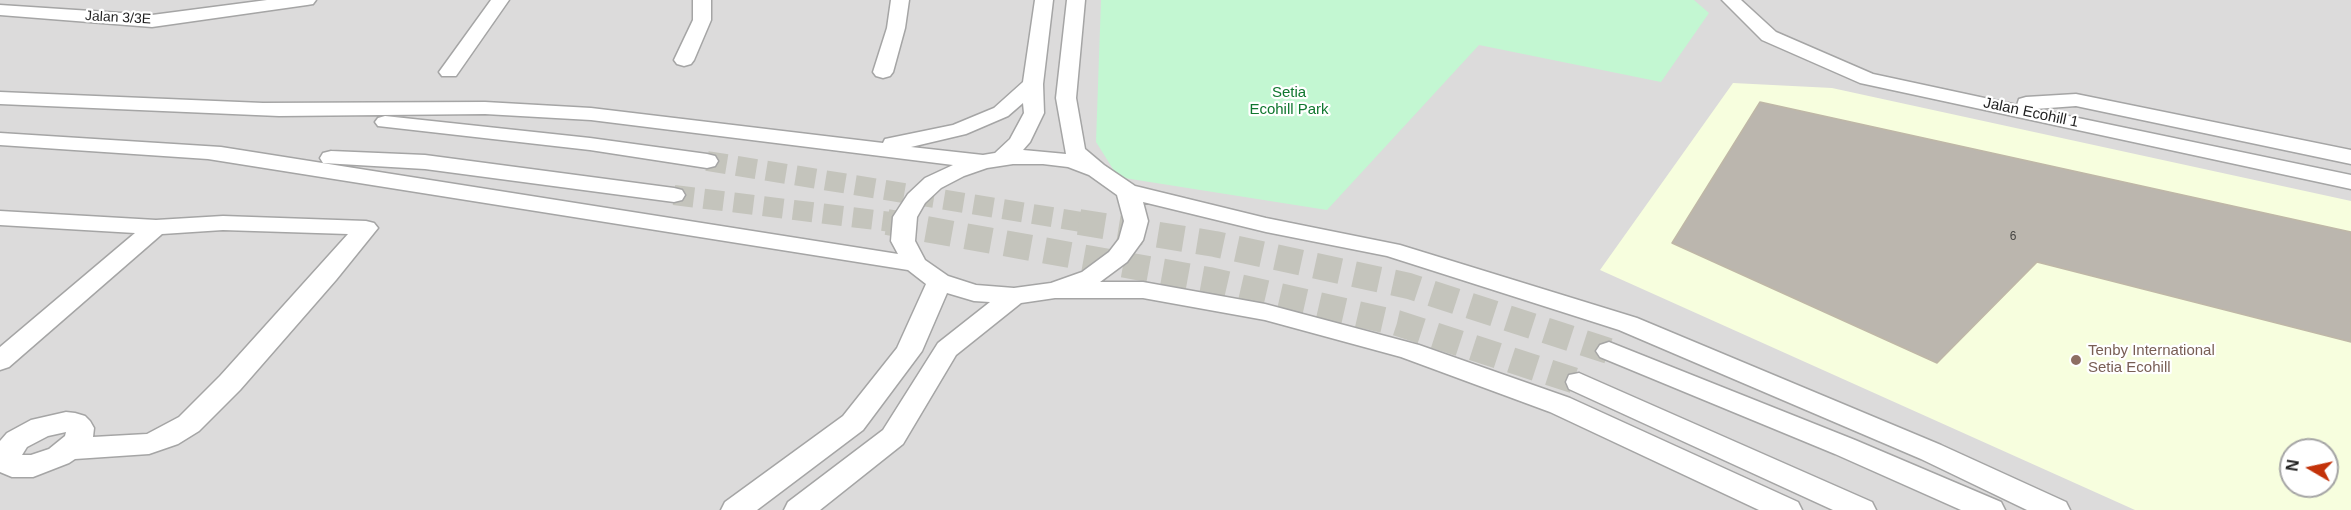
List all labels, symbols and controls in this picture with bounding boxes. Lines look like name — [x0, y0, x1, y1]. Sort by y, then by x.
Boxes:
street label: Jalan 3/3E — [85, 8, 151, 28]
park label: Setia Ecohill Park — [1249, 84, 1329, 119]
street label: Jalan Ecohill 1 — [1982, 94, 2080, 132]
house number: 6 — [2010, 230, 2016, 244]
place label: Tenby International Setia Ecohill — [2088, 342, 2215, 377]
marker: Tenby International Setia Ecohill — [2069, 353, 2083, 367]
north arrow — [2279, 438, 2339, 498]
text: N — [2283, 458, 2302, 472]

